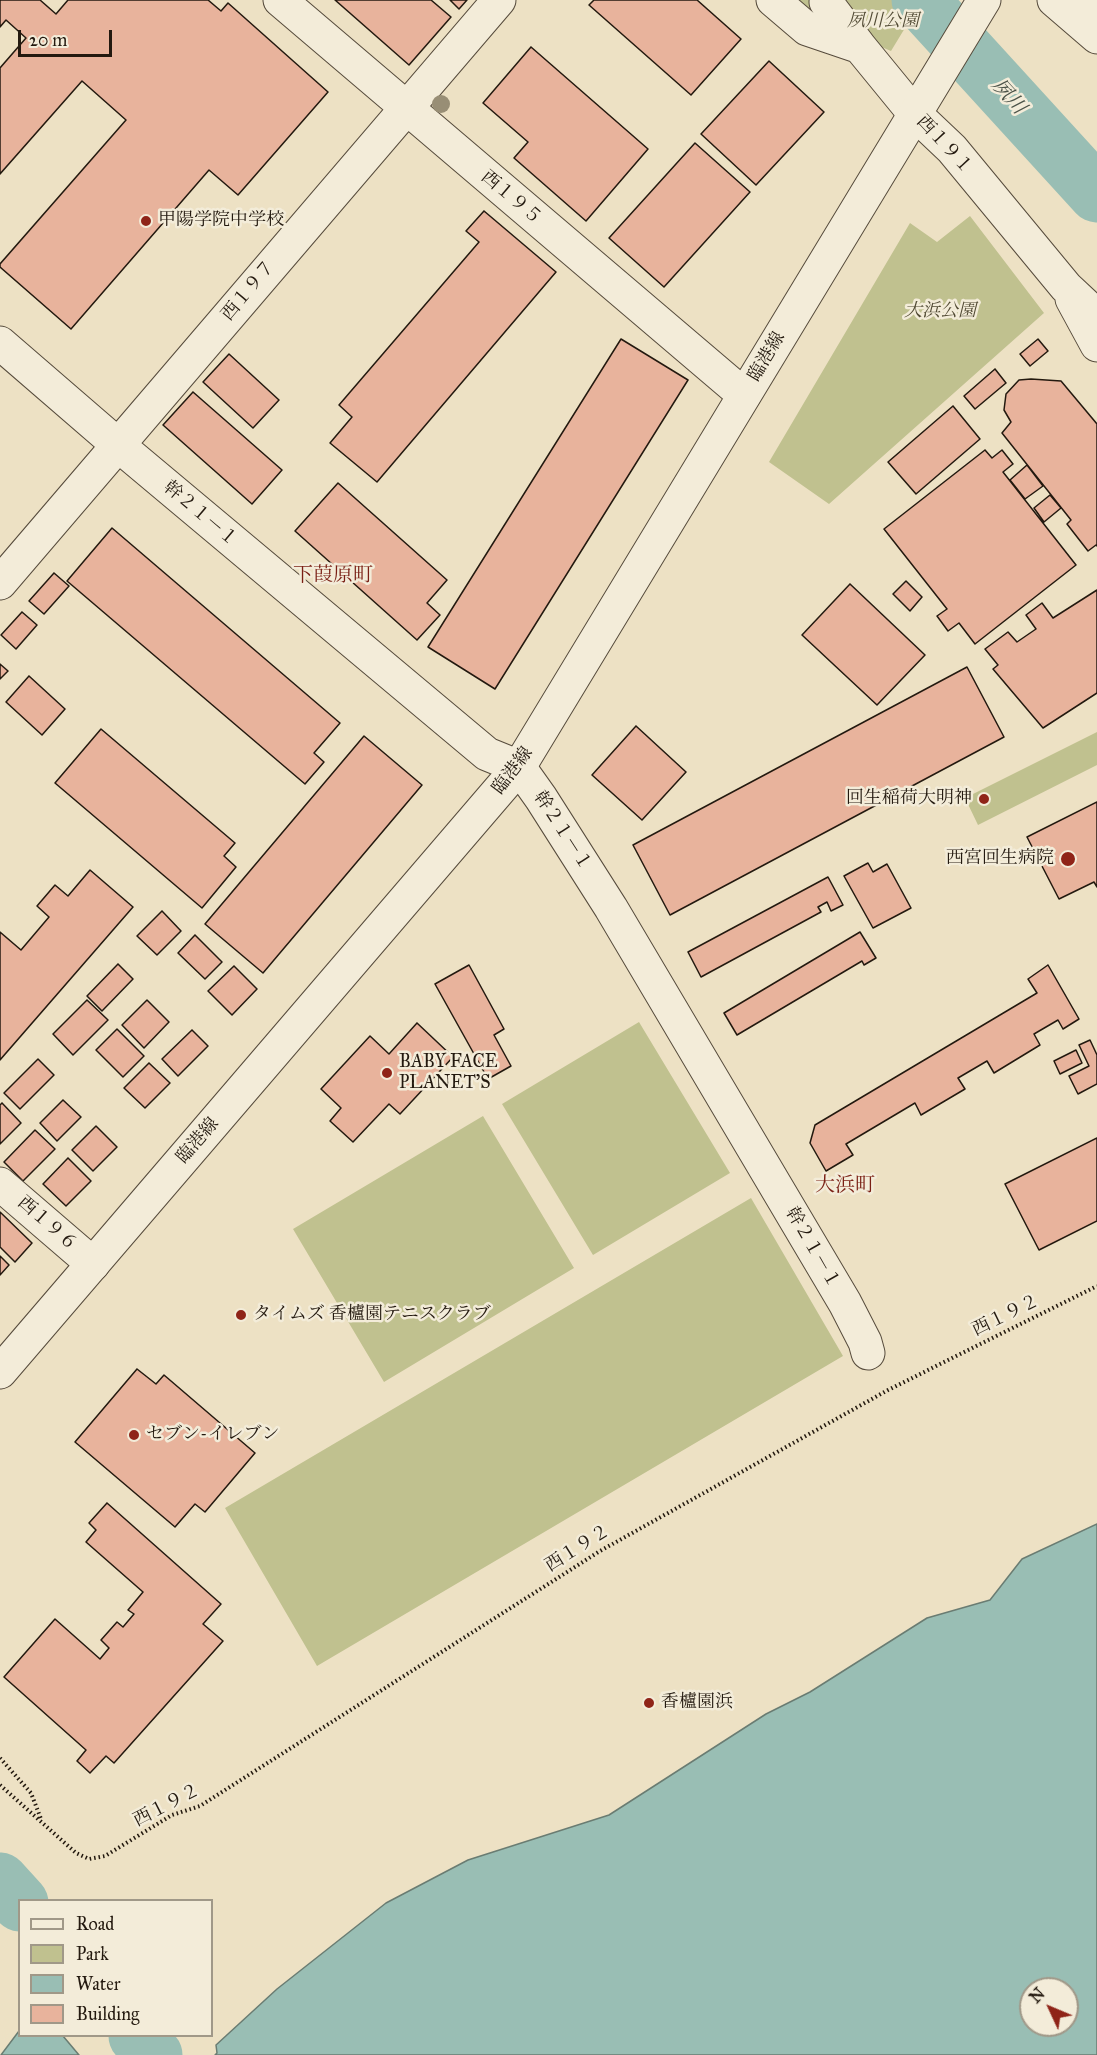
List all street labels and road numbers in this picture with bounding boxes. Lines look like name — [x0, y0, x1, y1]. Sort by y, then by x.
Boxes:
street label: 西１９１ — [912, 111, 976, 179]
street label: 西１９５ — [476, 167, 546, 229]
street label: 西１９７ — [218, 256, 280, 326]
street label: 臨港線 — [744, 328, 790, 386]
street label: 幹２１－１ — [159, 477, 241, 551]
street label: 臨港線 — [488, 743, 538, 799]
street label: 幹２１－１ — [528, 787, 596, 875]
street label: 臨港線 — [172, 1114, 224, 1168]
street label: 西１９６ — [13, 1192, 81, 1256]
street label: 幹２１－１ — [780, 1204, 844, 1292]
street label: 西１９２ — [969, 1291, 1043, 1341]
street label: 西１９２ — [542, 1521, 614, 1577]
street label: 西１９２ — [130, 1780, 204, 1832]

